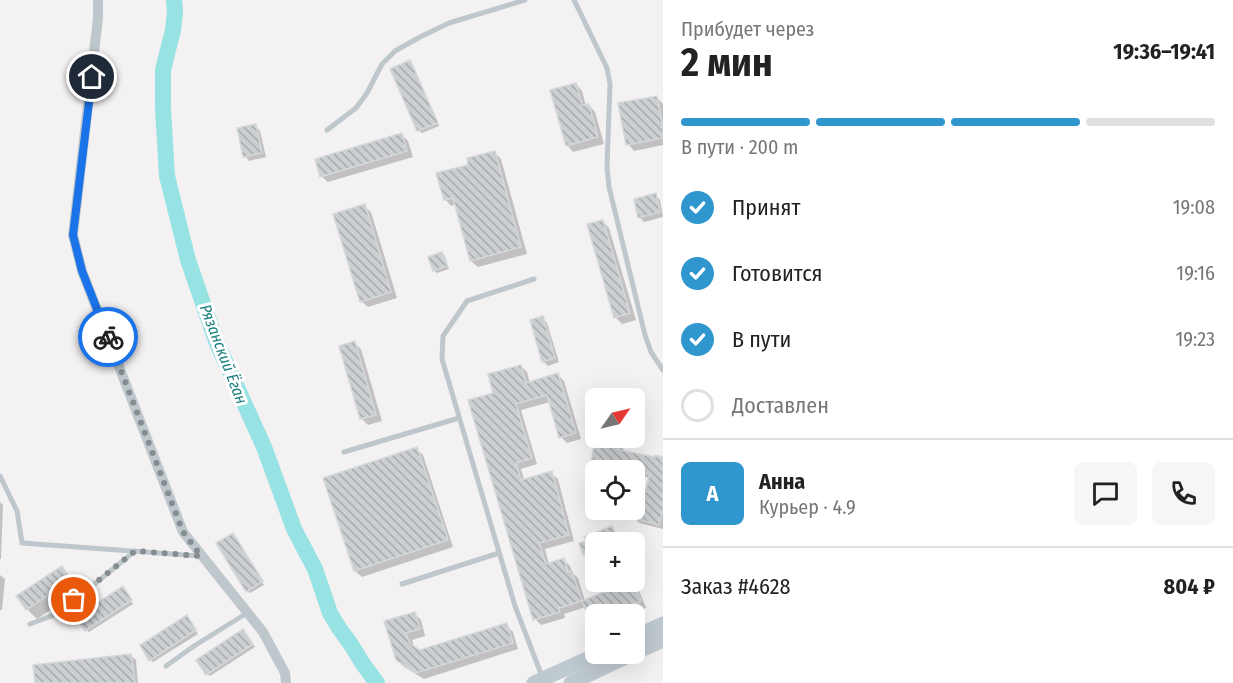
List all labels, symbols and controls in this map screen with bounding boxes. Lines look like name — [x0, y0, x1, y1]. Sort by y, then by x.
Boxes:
text: Прибудет через — [681, 17, 814, 41]
text: 19:36–19:41 — [1113, 38, 1215, 65]
text: 2 мин — [681, 40, 773, 86]
pin — [66, 51, 117, 102]
icon: home — [75, 60, 108, 93]
text: В пути · 200 m — [681, 135, 798, 159]
icon: check — [681, 191, 714, 224]
text: Принят — [732, 194, 800, 221]
text: 19:08 — [1173, 195, 1215, 219]
icon: check — [681, 257, 714, 290]
text: Готовится — [732, 260, 823, 287]
text: 19:16 — [1176, 261, 1215, 285]
water label: Рязанский Ёган — [196, 302, 251, 407]
courier — [78, 307, 138, 367]
icon: bike — [92, 321, 125, 354]
icon: check — [681, 323, 714, 356]
text: В пути — [732, 326, 791, 353]
text: 19:23 — [1175, 327, 1215, 351]
north arrow — [585, 388, 645, 448]
map controls — [585, 388, 645, 664]
text: Доставлен — [732, 392, 829, 419]
button: locate — [585, 460, 645, 520]
button: chat — [1074, 462, 1137, 525]
button: phone — [1152, 462, 1215, 525]
text: Анна — [759, 468, 805, 495]
text: А — [707, 480, 718, 507]
text: Курьер · 4.9 — [759, 495, 856, 519]
button: + — [585, 532, 645, 592]
text: Заказ #4628 — [681, 573, 790, 600]
text: 804 ₽ — [1164, 573, 1215, 600]
pin — [48, 574, 99, 625]
icon: bag — [57, 583, 90, 616]
button: − — [585, 604, 645, 664]

